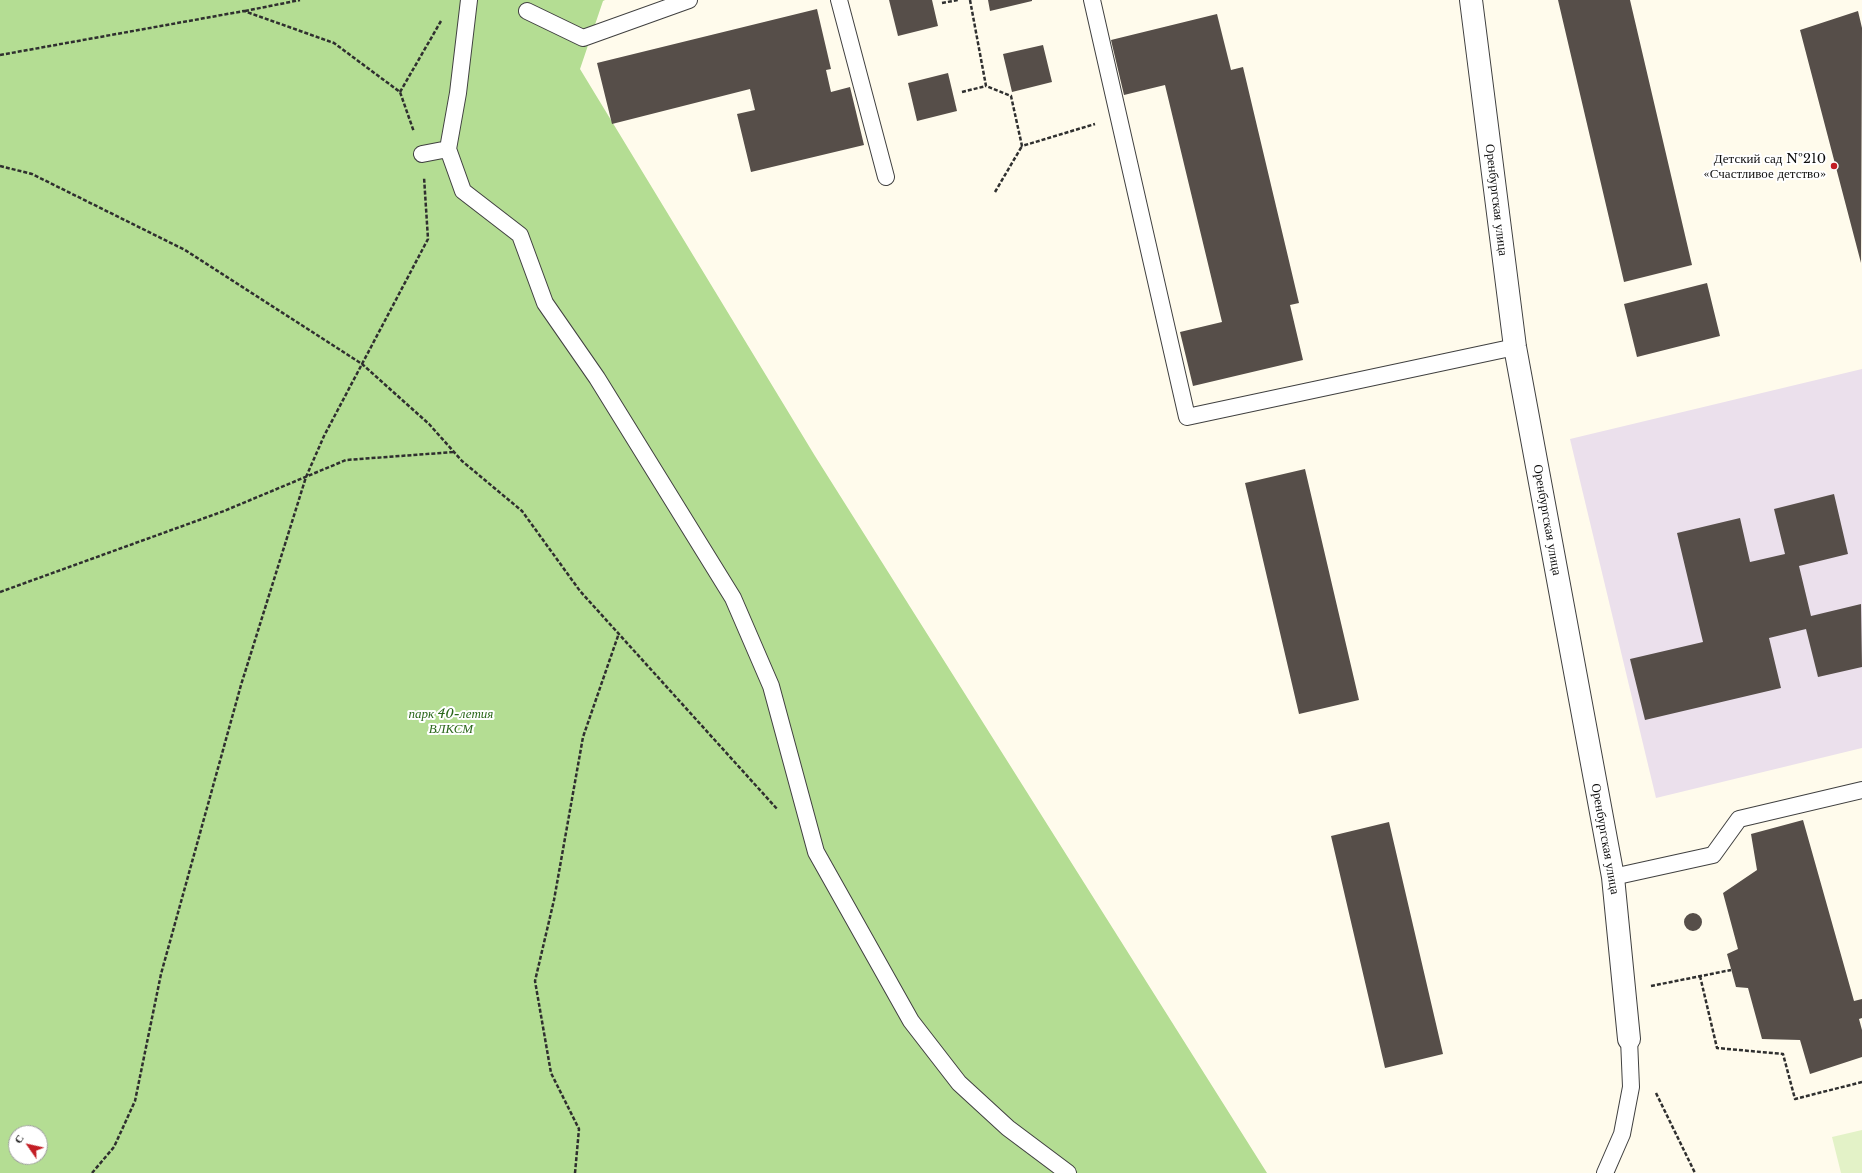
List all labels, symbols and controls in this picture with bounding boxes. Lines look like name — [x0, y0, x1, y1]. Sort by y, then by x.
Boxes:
street label: Оренбургская улица — [1481, 143, 1511, 257]
place label: Детский сад №210 «Счастливое детство» — [1703, 151, 1826, 182]
marker: Детский сад №210 «Счастливое детство» — [1829, 161, 1839, 171]
street label: Оренбургская улица — [1530, 463, 1564, 577]
park label: парк 40-летия ВЛКСМ — [409, 706, 493, 737]
street label: Оренбургская улица — [1588, 782, 1622, 896]
north arrow — [8, 1125, 48, 1165]
text: С — [11, 1132, 27, 1146]

